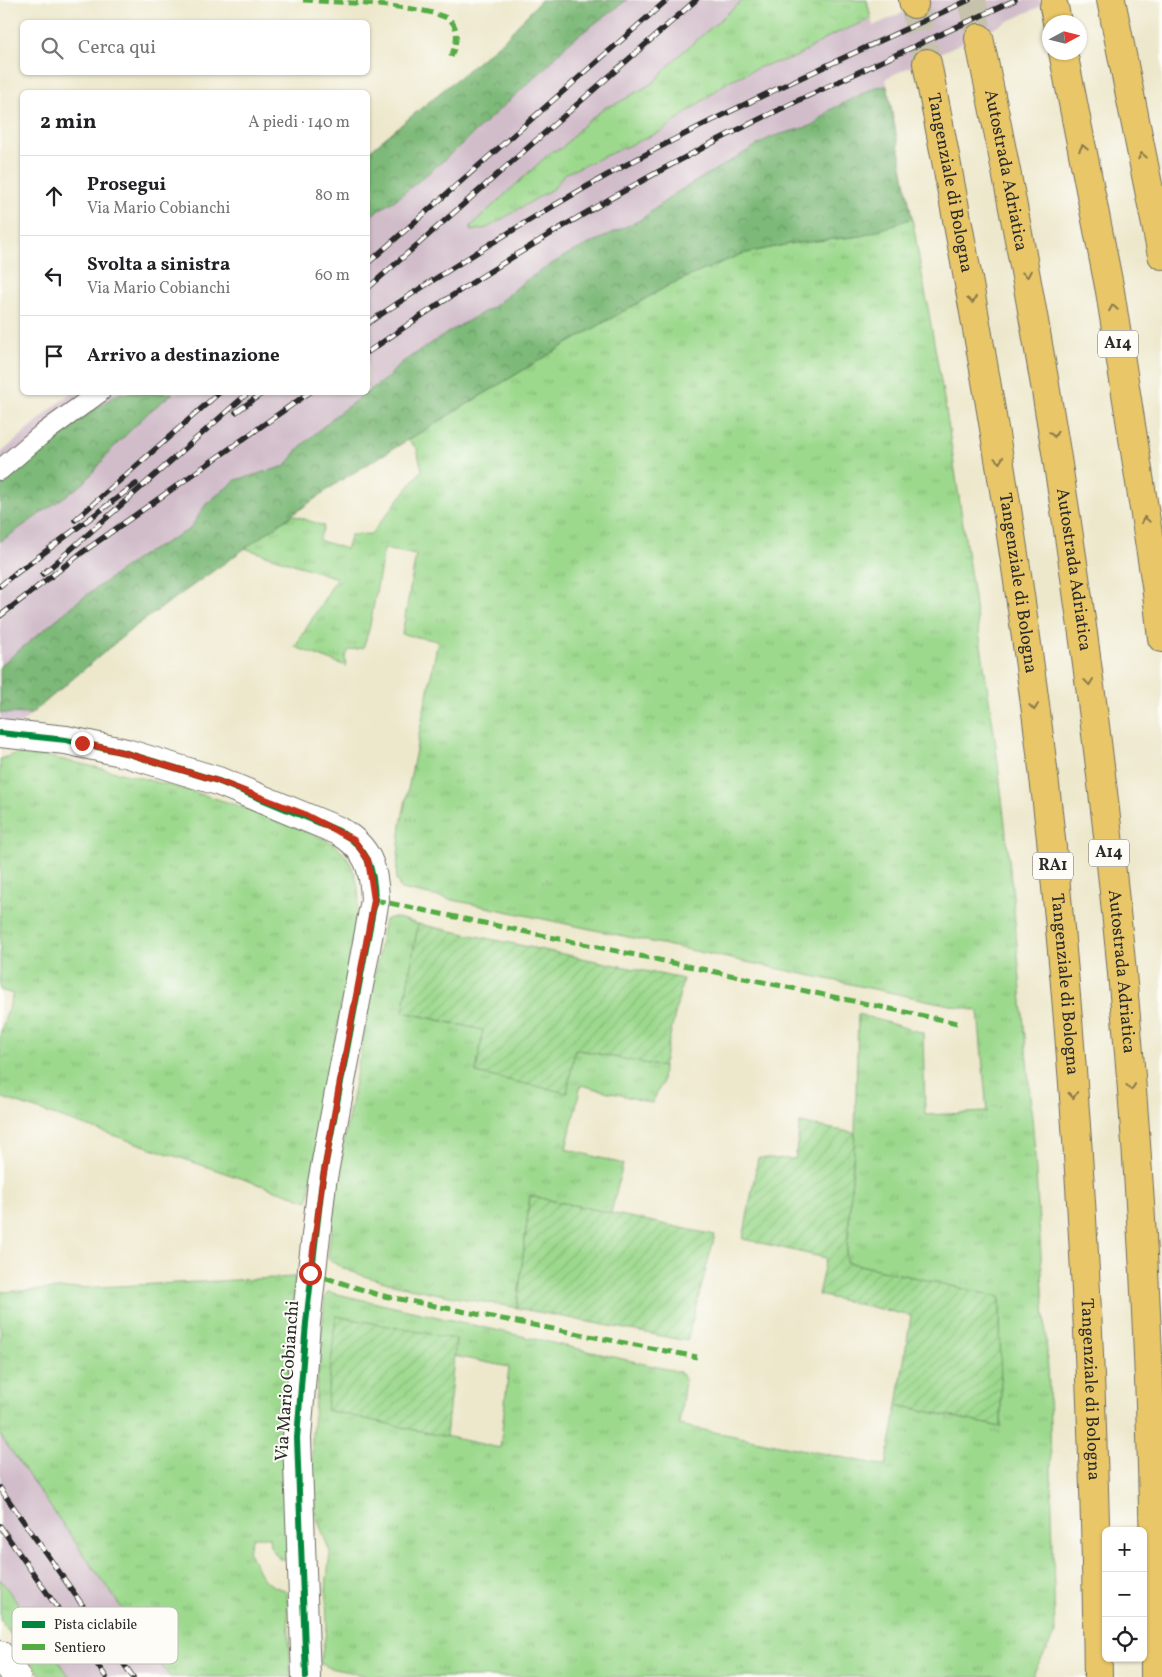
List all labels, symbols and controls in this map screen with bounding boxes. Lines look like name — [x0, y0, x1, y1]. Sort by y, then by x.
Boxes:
north arrow — [1042, 15, 1087, 60]
search box — [20, 20, 370, 75]
icon: search — [38, 34, 66, 62]
text: Cerca qui — [78, 35, 156, 61]
street label: Autostrada Adriatica — [978, 87, 1034, 253]
street label: Tangenziale di Bologna — [921, 91, 979, 275]
text: 2 min — [40, 108, 97, 137]
text: A piedi · 140 m — [248, 112, 350, 134]
one-way arrow — [1078, 143, 1088, 152]
one-way arrow — [1138, 151, 1148, 160]
text: Prosegui — [87, 172, 166, 198]
icon: ahead — [40, 182, 68, 210]
text: 80 m — [315, 185, 350, 207]
text: Via Mario Cobianchi — [87, 198, 230, 220]
text: Svolta a sinistra — [87, 252, 230, 278]
icon: left — [40, 262, 68, 290]
text: 60 m — [315, 265, 350, 287]
one-way arrow — [1021, 270, 1032, 278]
text: Via Mario Cobianchi — [87, 278, 230, 300]
one-way arrow — [966, 295, 977, 304]
one-way arrow — [1108, 303, 1118, 312]
road number: A14 — [1098, 330, 1138, 358]
icon: arrive — [40, 342, 68, 370]
text: Arrivo a destinazione — [87, 343, 280, 369]
one-way arrow — [1048, 430, 1058, 439]
one-way arrow — [994, 456, 1004, 464]
street label: Autostrada Adriatica — [1049, 486, 1098, 653]
street label: Tangenziale di Bologna — [992, 491, 1043, 675]
one-way arrow — [1141, 516, 1151, 524]
one-way arrow — [1083, 678, 1094, 686]
one-way arrow — [1028, 704, 1039, 712]
route end — [71, 732, 94, 755]
road number: A14 — [1089, 840, 1129, 866]
road number: RA1 — [1033, 852, 1073, 879]
street label: Autostrada Adriatica — [1101, 889, 1141, 1055]
street label: Tangenziale di Bologna — [1044, 892, 1085, 1076]
one-way arrow — [1125, 1083, 1136, 1091]
one-way arrow — [1068, 1092, 1079, 1100]
route start — [299, 1262, 322, 1285]
street label: Tangenziale di Bologna — [1074, 1298, 1106, 1481]
street label: Via Mario Cobianchi — [270, 1300, 306, 1462]
map controls — [1102, 1527, 1147, 1662]
button: + — [1102, 1527, 1147, 1572]
button: − — [1102, 1572, 1147, 1617]
legend — [12, 1607, 178, 1664]
text: Pista ciclabile — [54, 1616, 138, 1635]
button: locate — [1102, 1617, 1147, 1662]
text: Sentiero — [54, 1639, 106, 1658]

